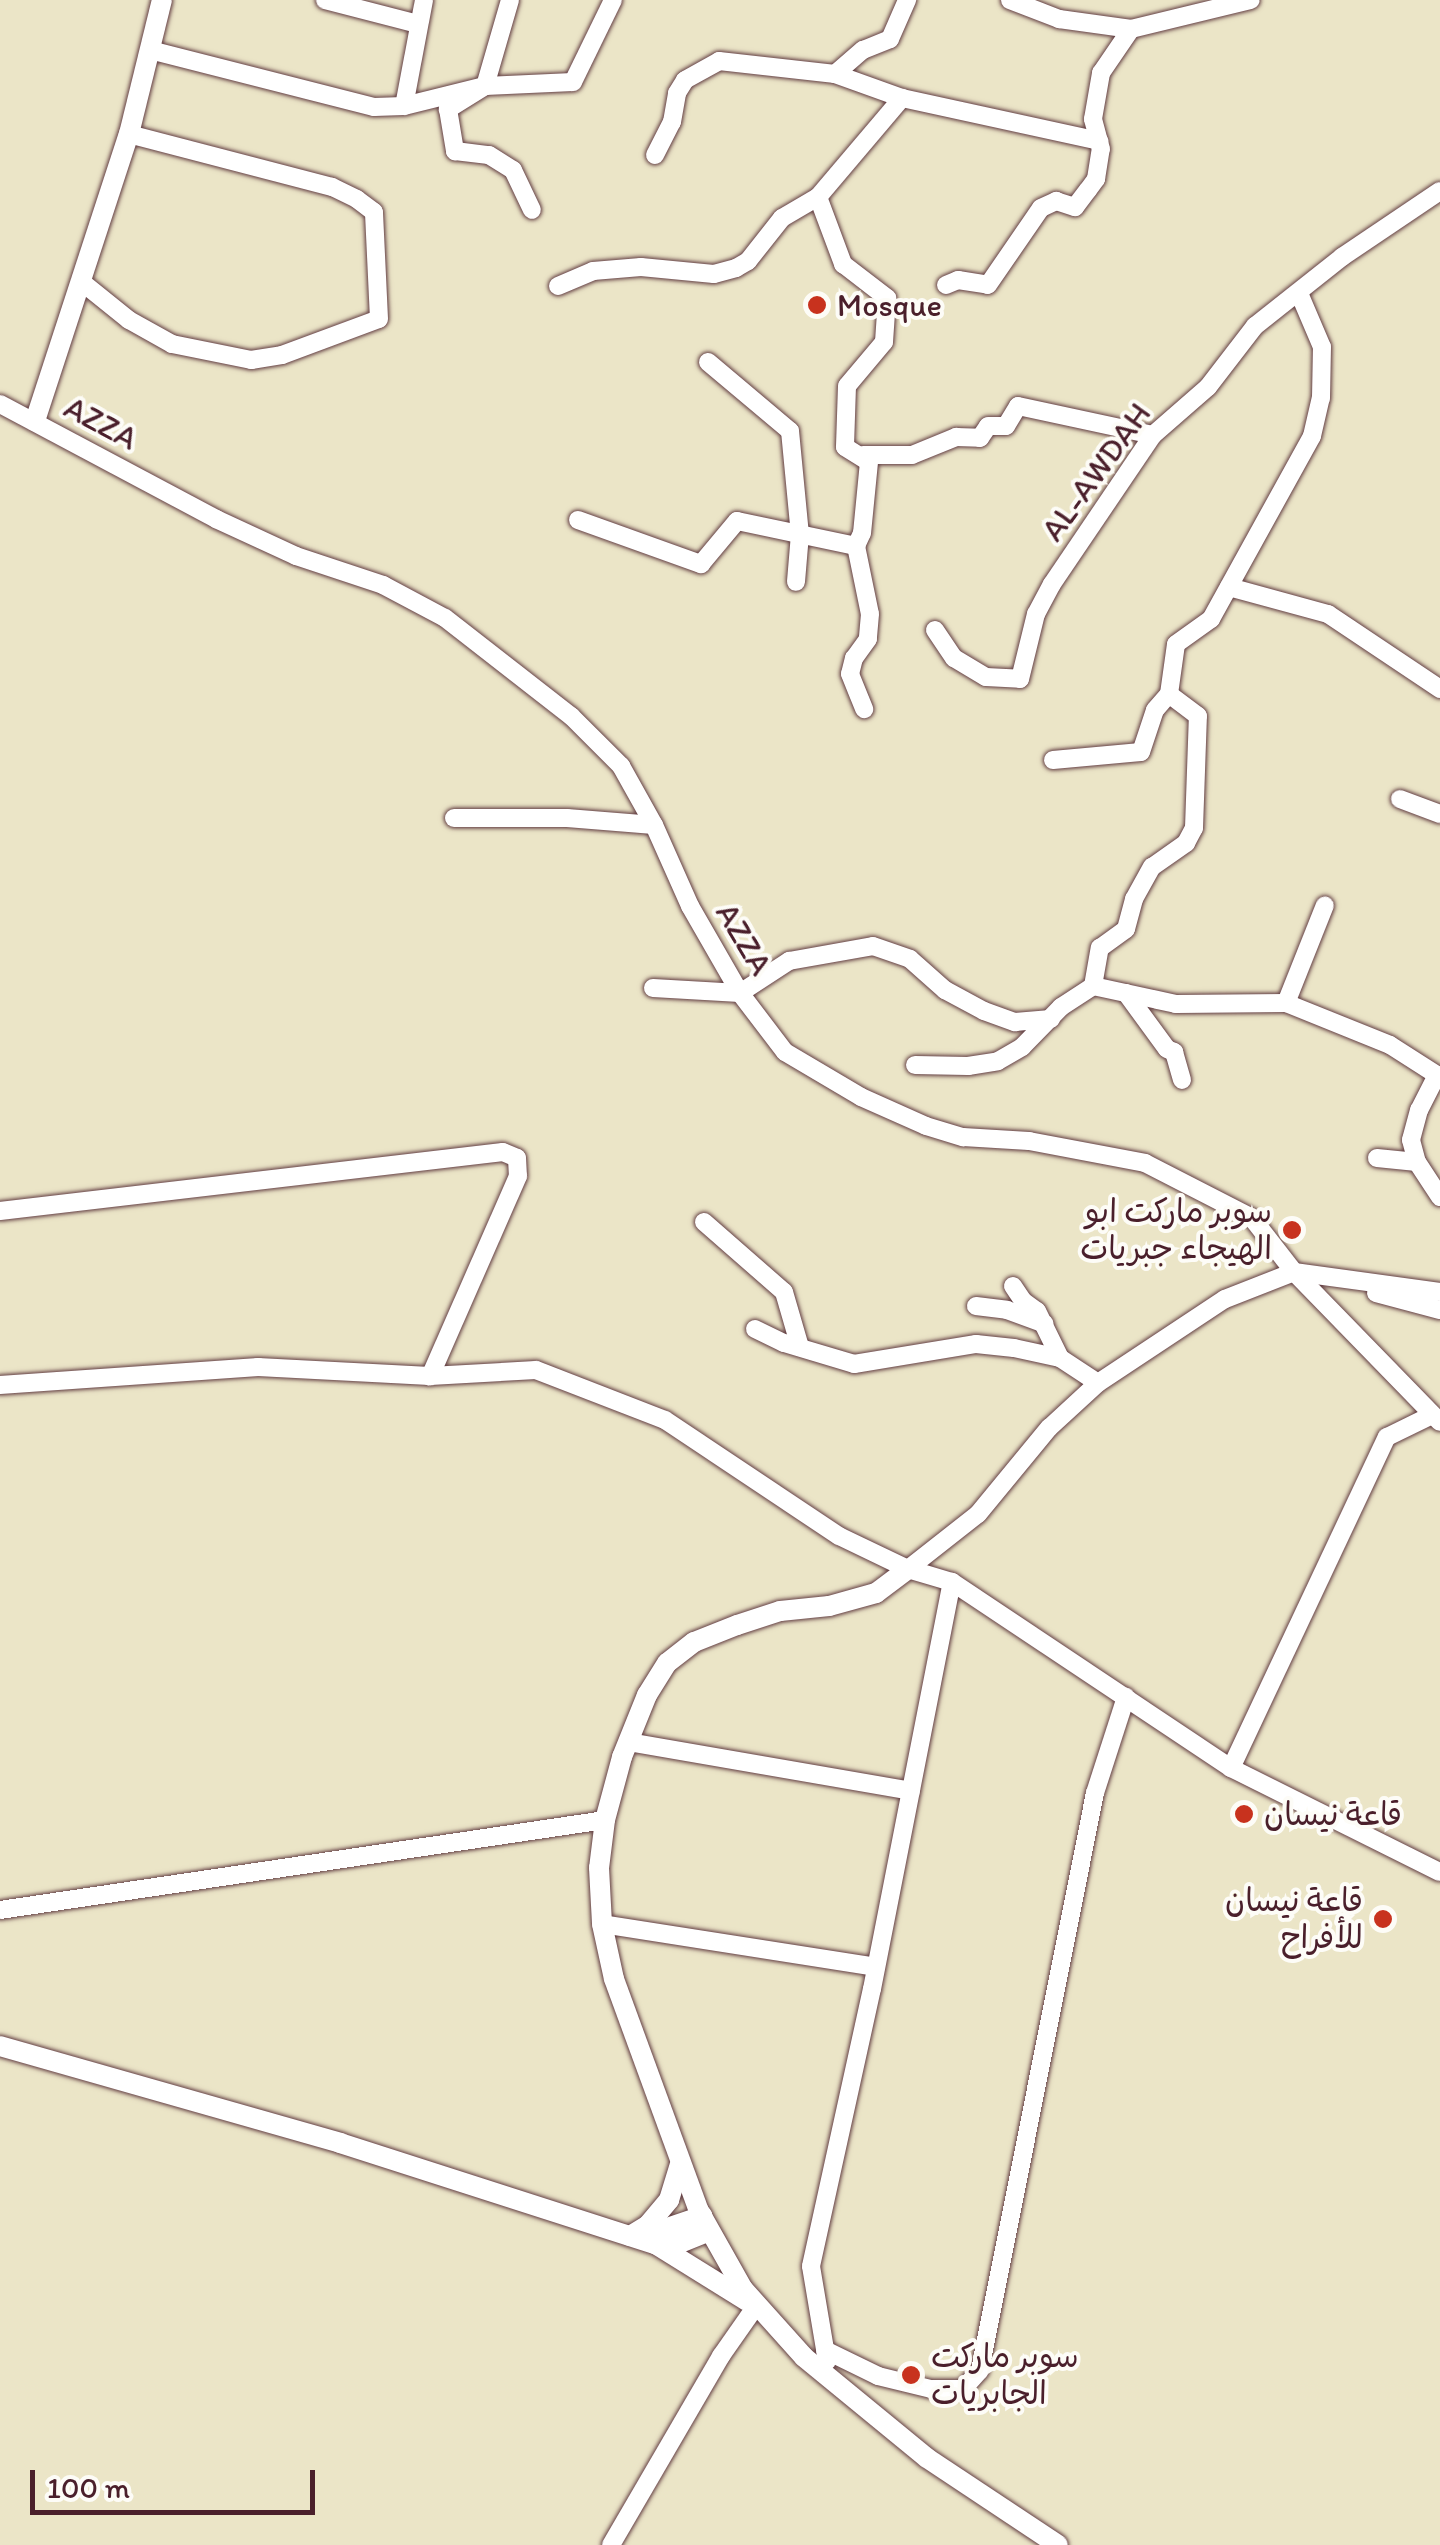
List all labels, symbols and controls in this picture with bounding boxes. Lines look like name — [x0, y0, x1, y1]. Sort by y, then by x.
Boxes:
place label: Mosque — [837, 286, 942, 324]
marker: Mosque — [806, 294, 828, 316]
street label: AZZA — [58, 388, 144, 458]
street label: AL-AWDAH — [1033, 396, 1159, 548]
street label: AZZA — [708, 896, 780, 982]
place label: سوبر ماركت ابو الهيجاء جبريات — [1080, 1193, 1272, 1268]
marker: سوبر ماركت ابو الهيجاء جبريات — [1281, 1219, 1303, 1241]
place label: قاعة نيسان — [1264, 1795, 1402, 1833]
marker: قاعة نيسان — [1233, 1803, 1255, 1825]
place label: قاعة نيسان للأفراح — [1225, 1882, 1363, 1957]
marker: قاعة نيسان للأفراح — [1372, 1908, 1394, 1930]
place label: سوبر ماركت الجابريات — [931, 2338, 1079, 2413]
marker: سوبر ماركت الجابريات — [900, 2364, 922, 2386]
scale bar — [35, 2450, 320, 2512]
text: 100 m — [47, 2469, 130, 2506]

